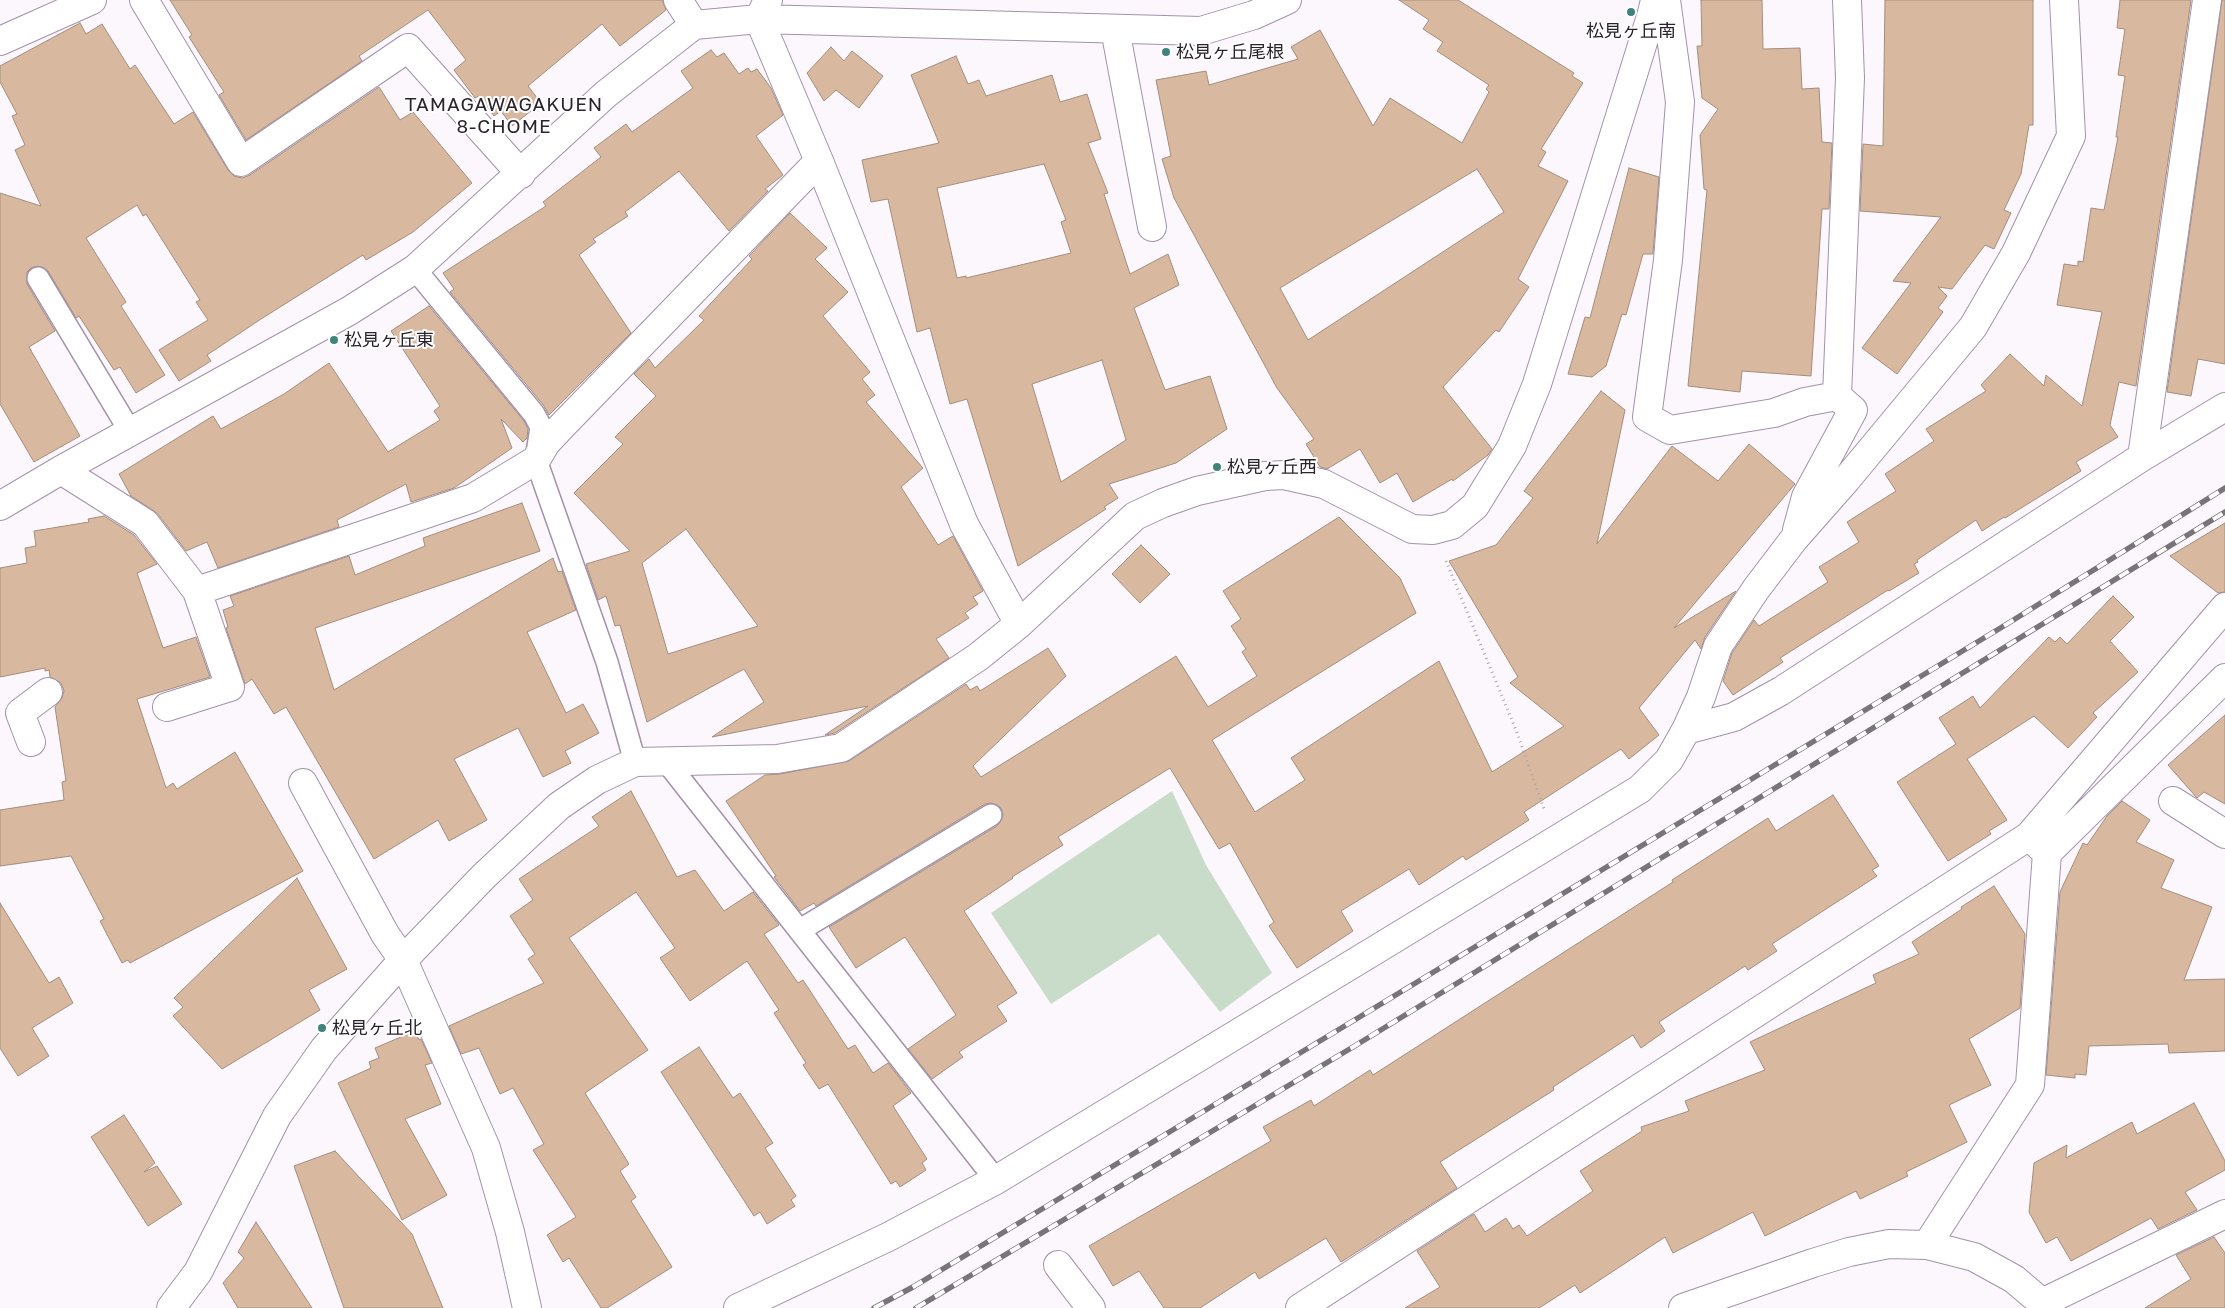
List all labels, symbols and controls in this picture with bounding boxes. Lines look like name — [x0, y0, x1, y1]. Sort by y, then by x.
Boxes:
marker: 松見ヶ丘南 — [1625, 6, 1637, 18]
place label: 松見ヶ丘南 — [1586, 20, 1676, 42]
place label: 松見ヶ丘尾根 — [1176, 41, 1284, 63]
marker: 松見ヶ丘尾根 — [1160, 46, 1172, 58]
district label: TAMAGAWAGAKUEN 8-CHOME — [403, 94, 605, 138]
place label: 松見ヶ丘東 — [344, 329, 434, 351]
marker: 松見ヶ丘東 — [328, 334, 340, 346]
place label: 松見ヶ丘西 — [1227, 456, 1317, 478]
marker: 松見ヶ丘西 — [1211, 461, 1223, 473]
place label: 松見ヶ丘北 — [332, 1017, 422, 1039]
marker: 松見ヶ丘北 — [316, 1022, 328, 1034]

